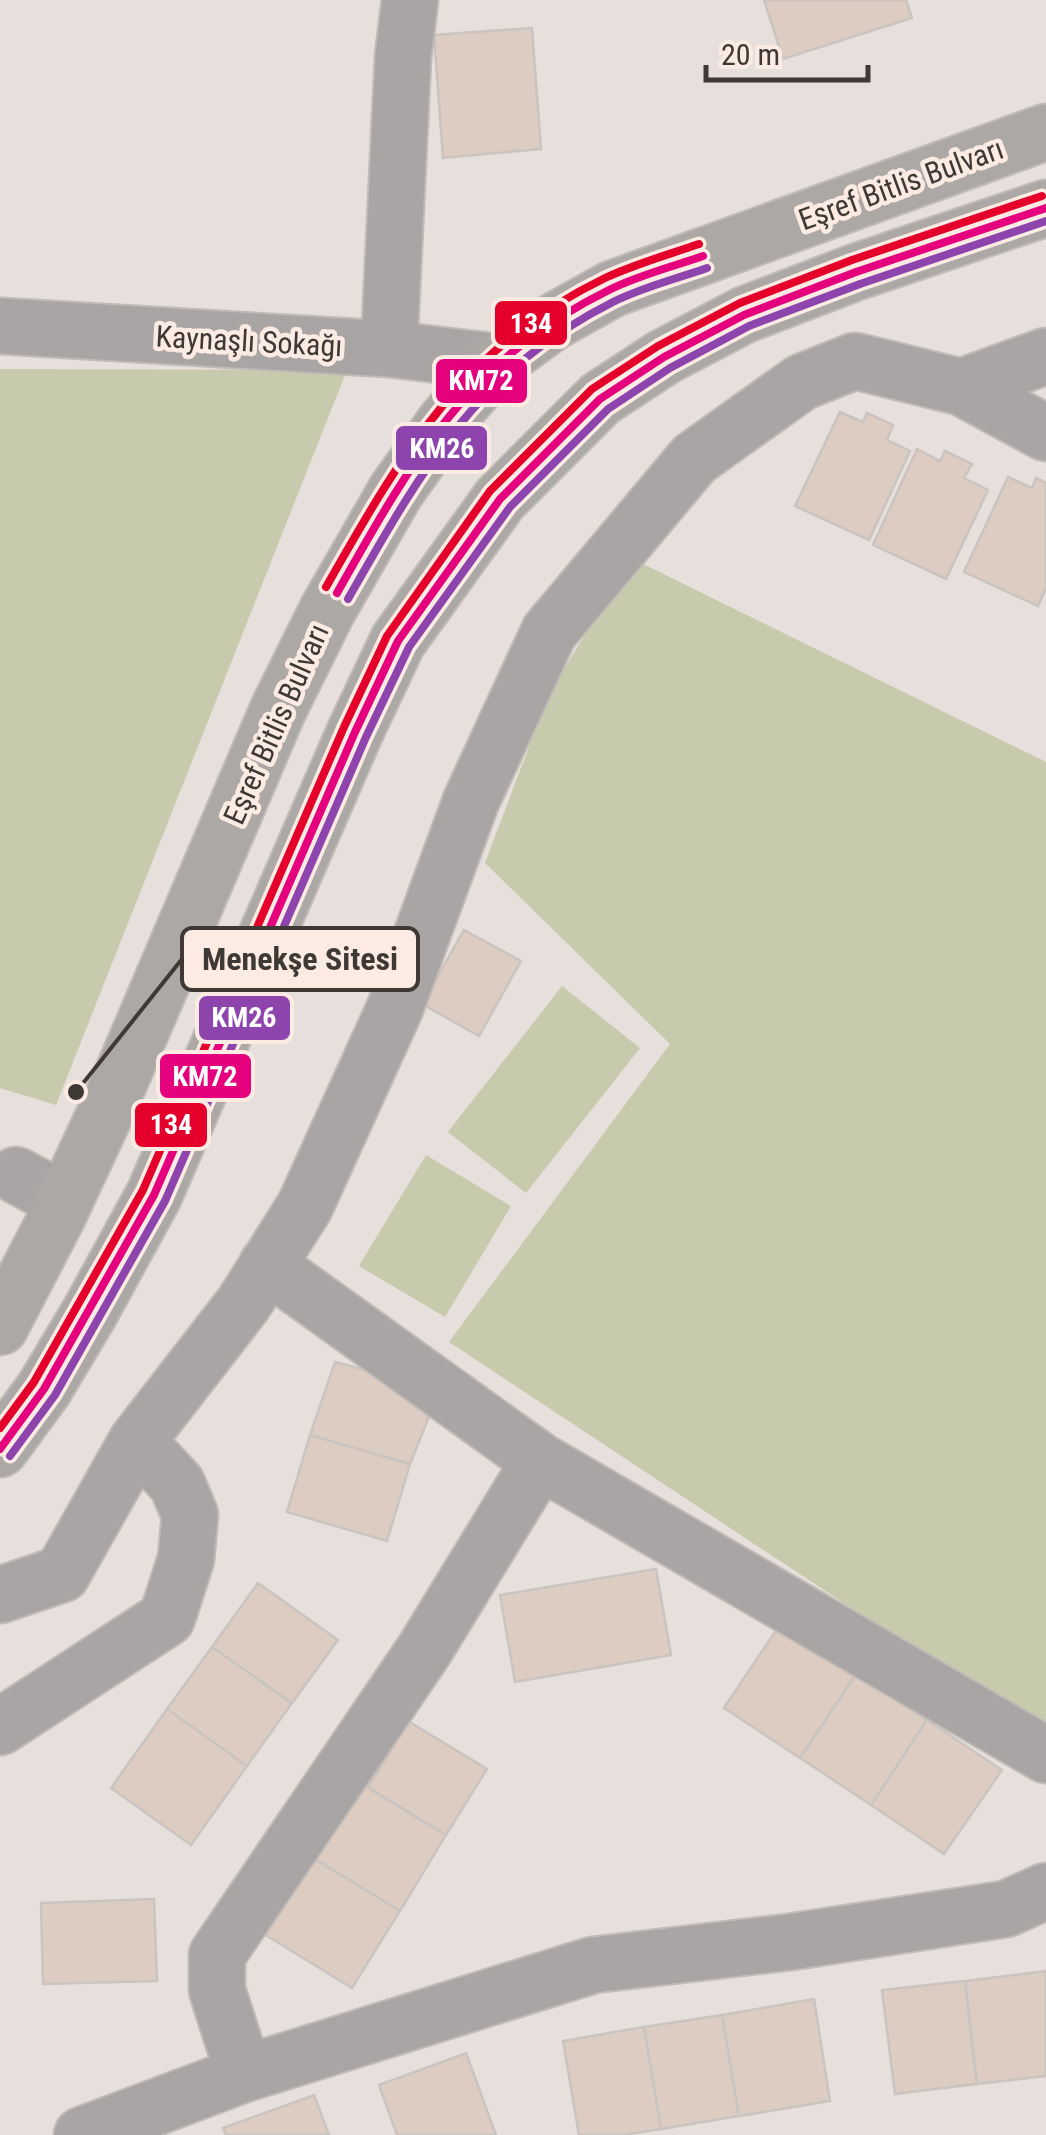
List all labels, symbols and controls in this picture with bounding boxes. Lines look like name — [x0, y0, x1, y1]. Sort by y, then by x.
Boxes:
scale bar — [706, 20, 868, 82]
text: 20 m — [721, 37, 780, 72]
street label: Eşref Bitlis Bulvarı — [794, 131, 1008, 237]
line badge: 134 — [493, 299, 569, 347]
text: 134 — [510, 307, 552, 340]
street label: Kaynaşlı Sokağı — [155, 319, 343, 363]
line badge: KM72 — [434, 357, 529, 405]
text: KM72 — [448, 364, 514, 397]
line badge: KM26 — [394, 424, 489, 472]
text: KM26 — [409, 432, 475, 465]
street label: Eşref Bitlis Bulvarı — [216, 619, 336, 829]
callout: Menekşe Sitesi — [182, 928, 418, 990]
text: Menekşe Sitesi — [202, 940, 398, 978]
line badge: KM26 — [197, 994, 292, 1042]
text: KM26 — [211, 1001, 277, 1034]
line badge: KM72 — [158, 1052, 253, 1100]
text: KM72 — [172, 1060, 238, 1093]
line badge: 134 — [133, 1101, 209, 1149]
text: 134 — [150, 1108, 192, 1141]

